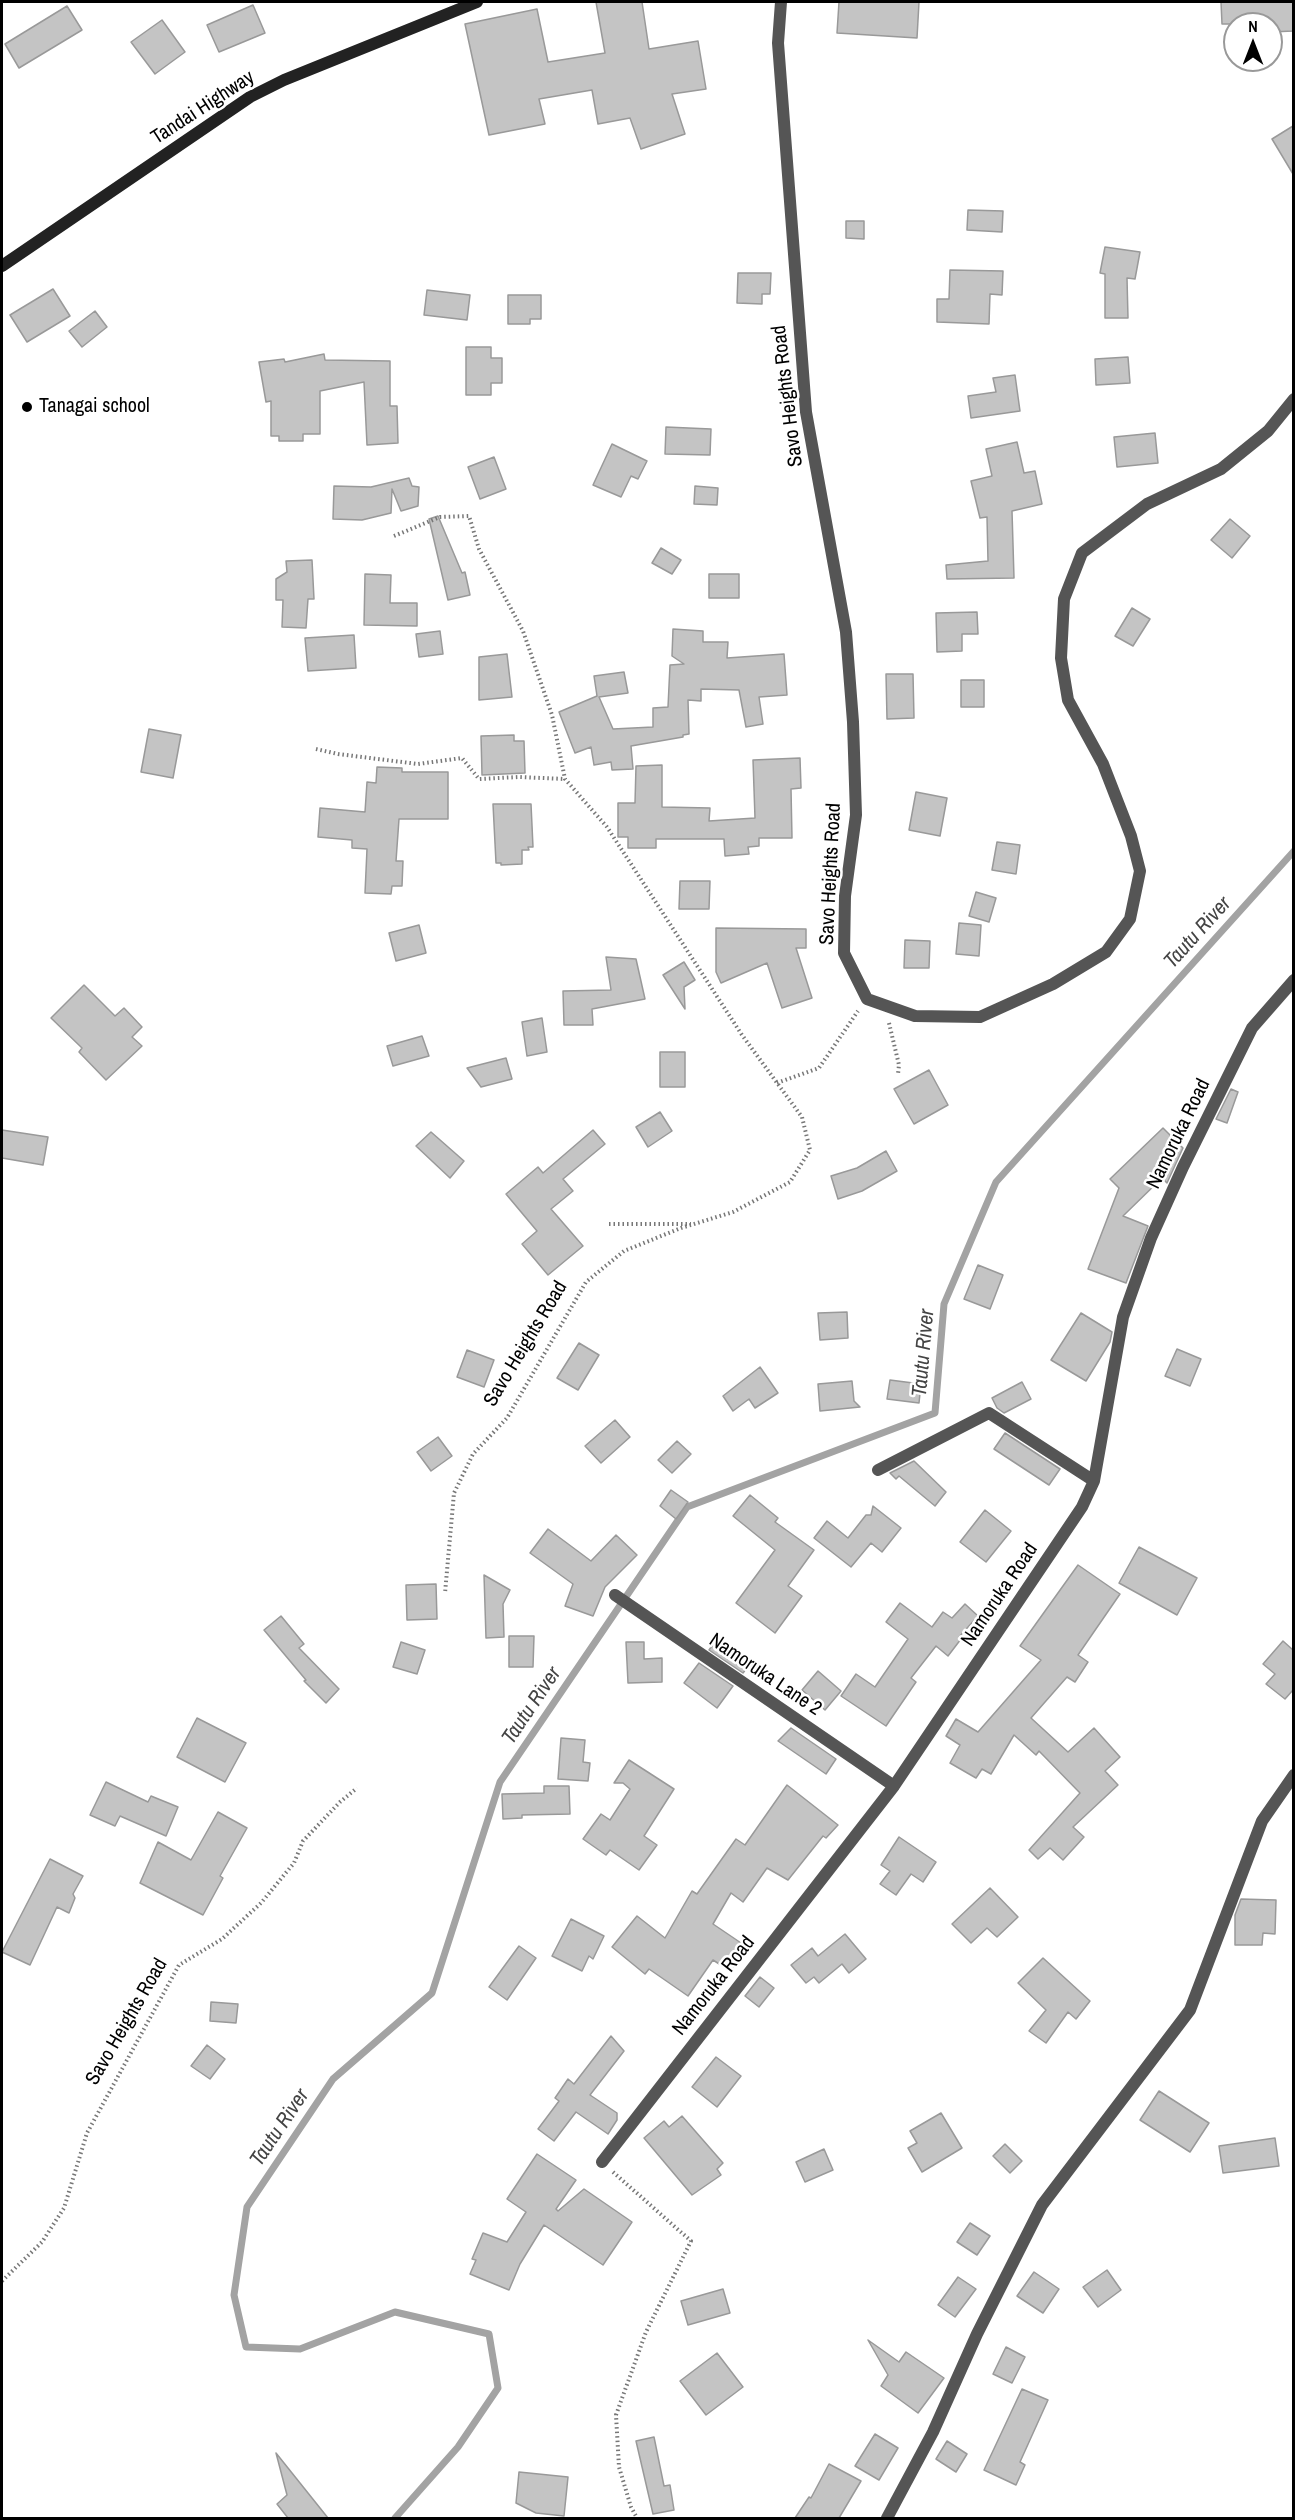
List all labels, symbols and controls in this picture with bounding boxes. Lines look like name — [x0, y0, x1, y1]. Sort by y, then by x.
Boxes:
north arrow — [1223, 12, 1283, 72]
text: N — [1248, 15, 1258, 37]
street label: Tandai Highway — [147, 66, 259, 150]
street label: Savo Heights Road — [767, 324, 809, 468]
place label: Tanagai school — [39, 395, 150, 419]
marker: Tanagai school — [20, 400, 34, 414]
street label: Savo Heights Road — [815, 802, 847, 946]
water label: Tautu River — [1159, 892, 1237, 974]
street label: Namoruka Road — [1142, 1075, 1216, 1193]
street label: Savo Heights Road — [479, 1277, 573, 1411]
water label: Tautu River — [908, 1308, 940, 1398]
street label: Namoruka Road — [957, 1539, 1043, 1651]
street label: Namoruka Lane 2 — [704, 1629, 826, 1721]
water label: Tautu River — [497, 1663, 567, 1749]
street label: Namoruka Road — [668, 1932, 760, 2040]
street label: Savo Heights Road — [81, 1954, 173, 2090]
water label: Tautu River — [245, 2085, 315, 2171]

